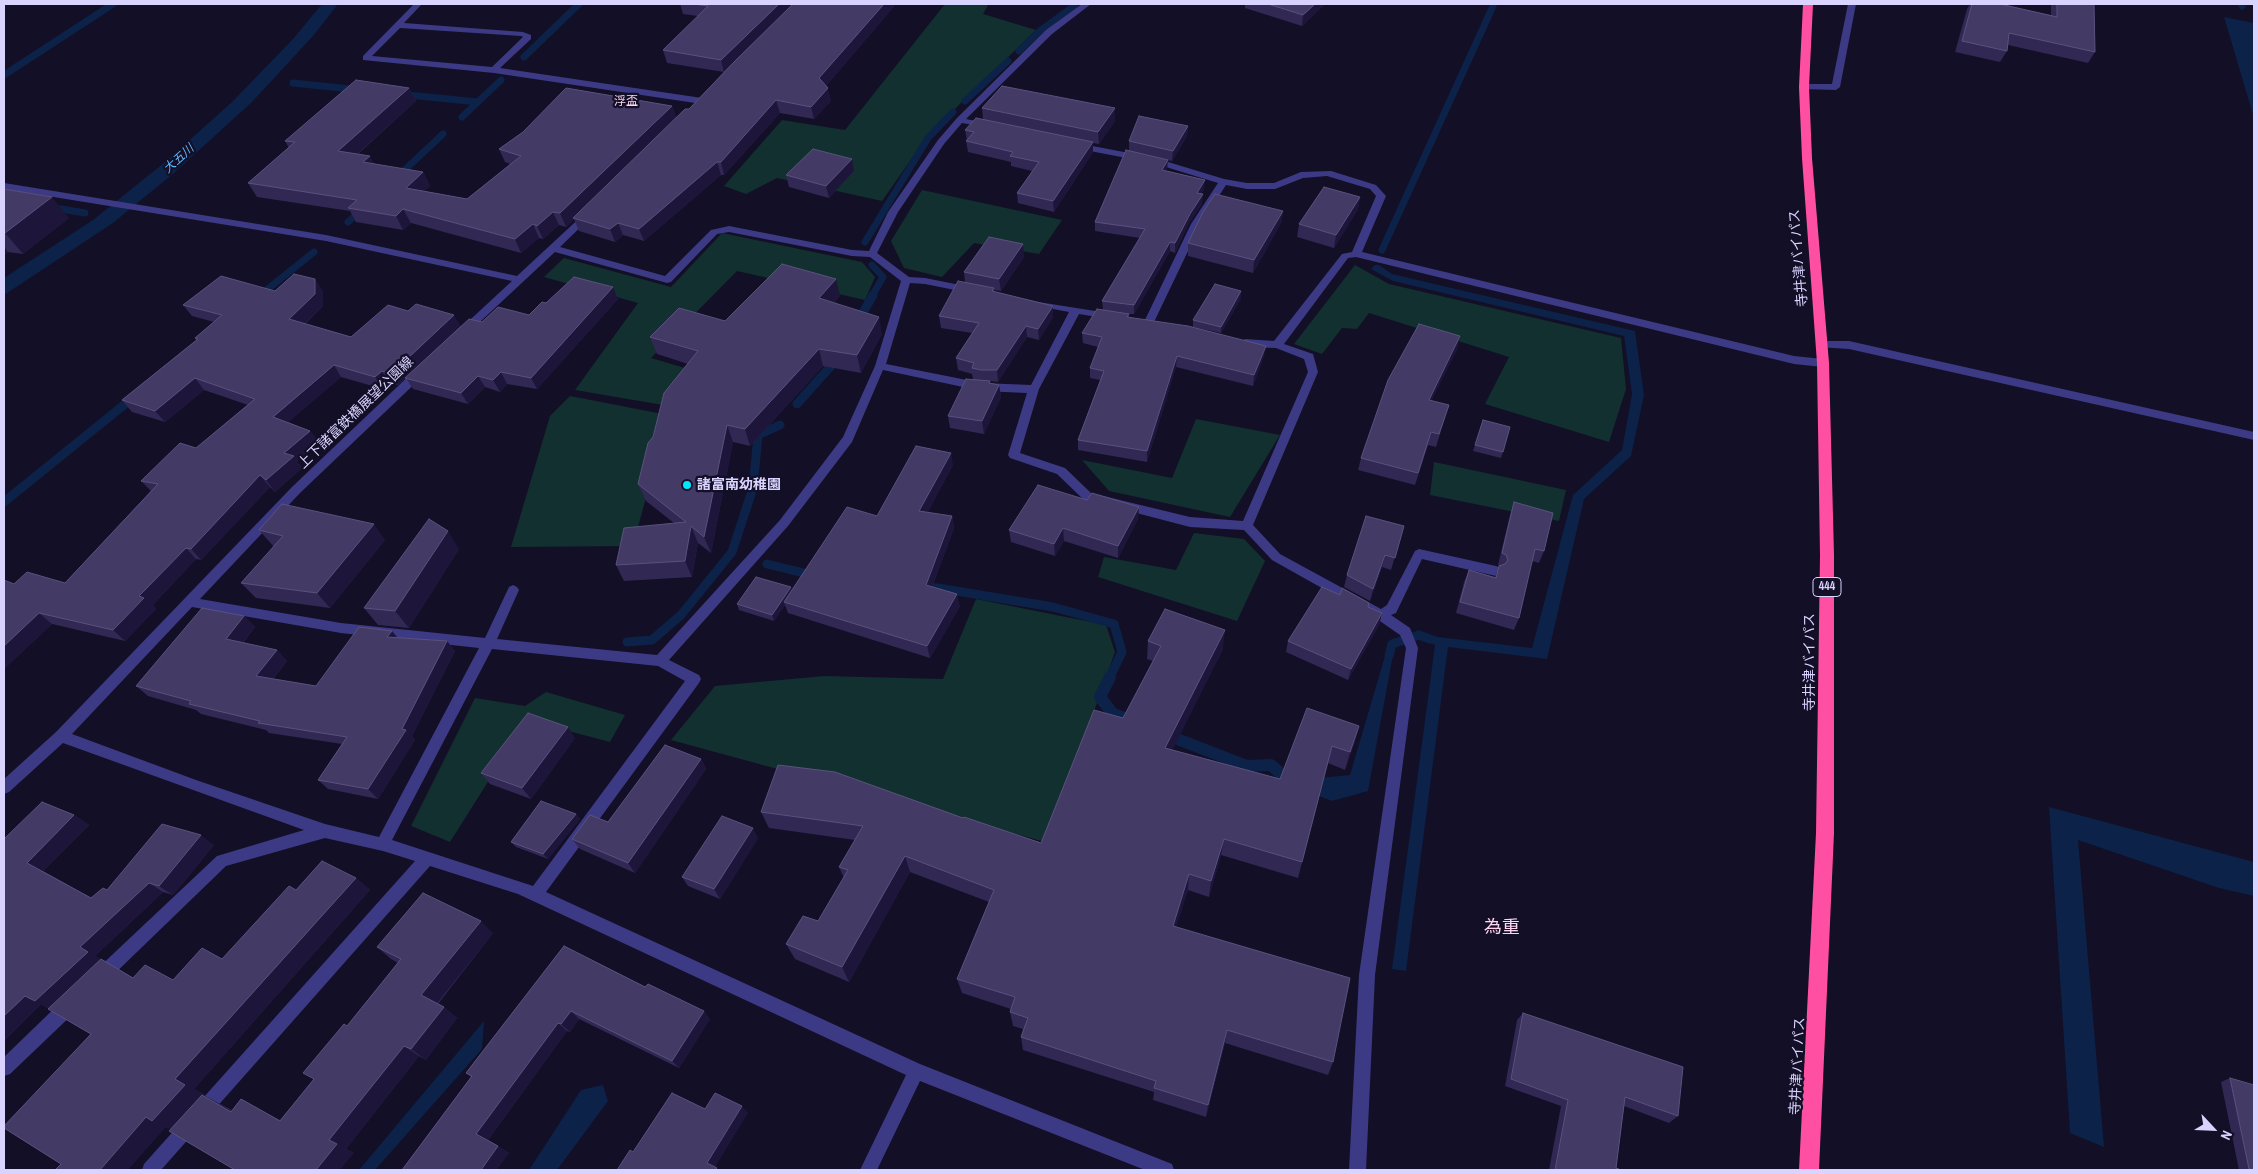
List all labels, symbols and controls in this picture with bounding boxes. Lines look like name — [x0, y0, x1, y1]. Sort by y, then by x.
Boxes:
district label: 浮盃 — [614, 95, 638, 109]
water label: 大五川 — [161, 142, 197, 176]
street label: 寺井津バイパス — [1786, 208, 1812, 308]
street label: 上下諸富鉄橋展望公園線 — [295, 353, 417, 473]
place label: 諸富南幼稚園 — [697, 477, 781, 493]
marker: 諸富南幼稚園 — [681, 479, 693, 491]
road number: 444 — [1813, 578, 1841, 596]
street label: 寺井津バイパス — [1802, 613, 1818, 711]
district label: 為重 — [1484, 917, 1520, 939]
street label: 寺井津バイパス — [1787, 1017, 1809, 1115]
north arrow — [2188, 1104, 2238, 1154]
text: N — [2217, 1128, 2237, 1143]

